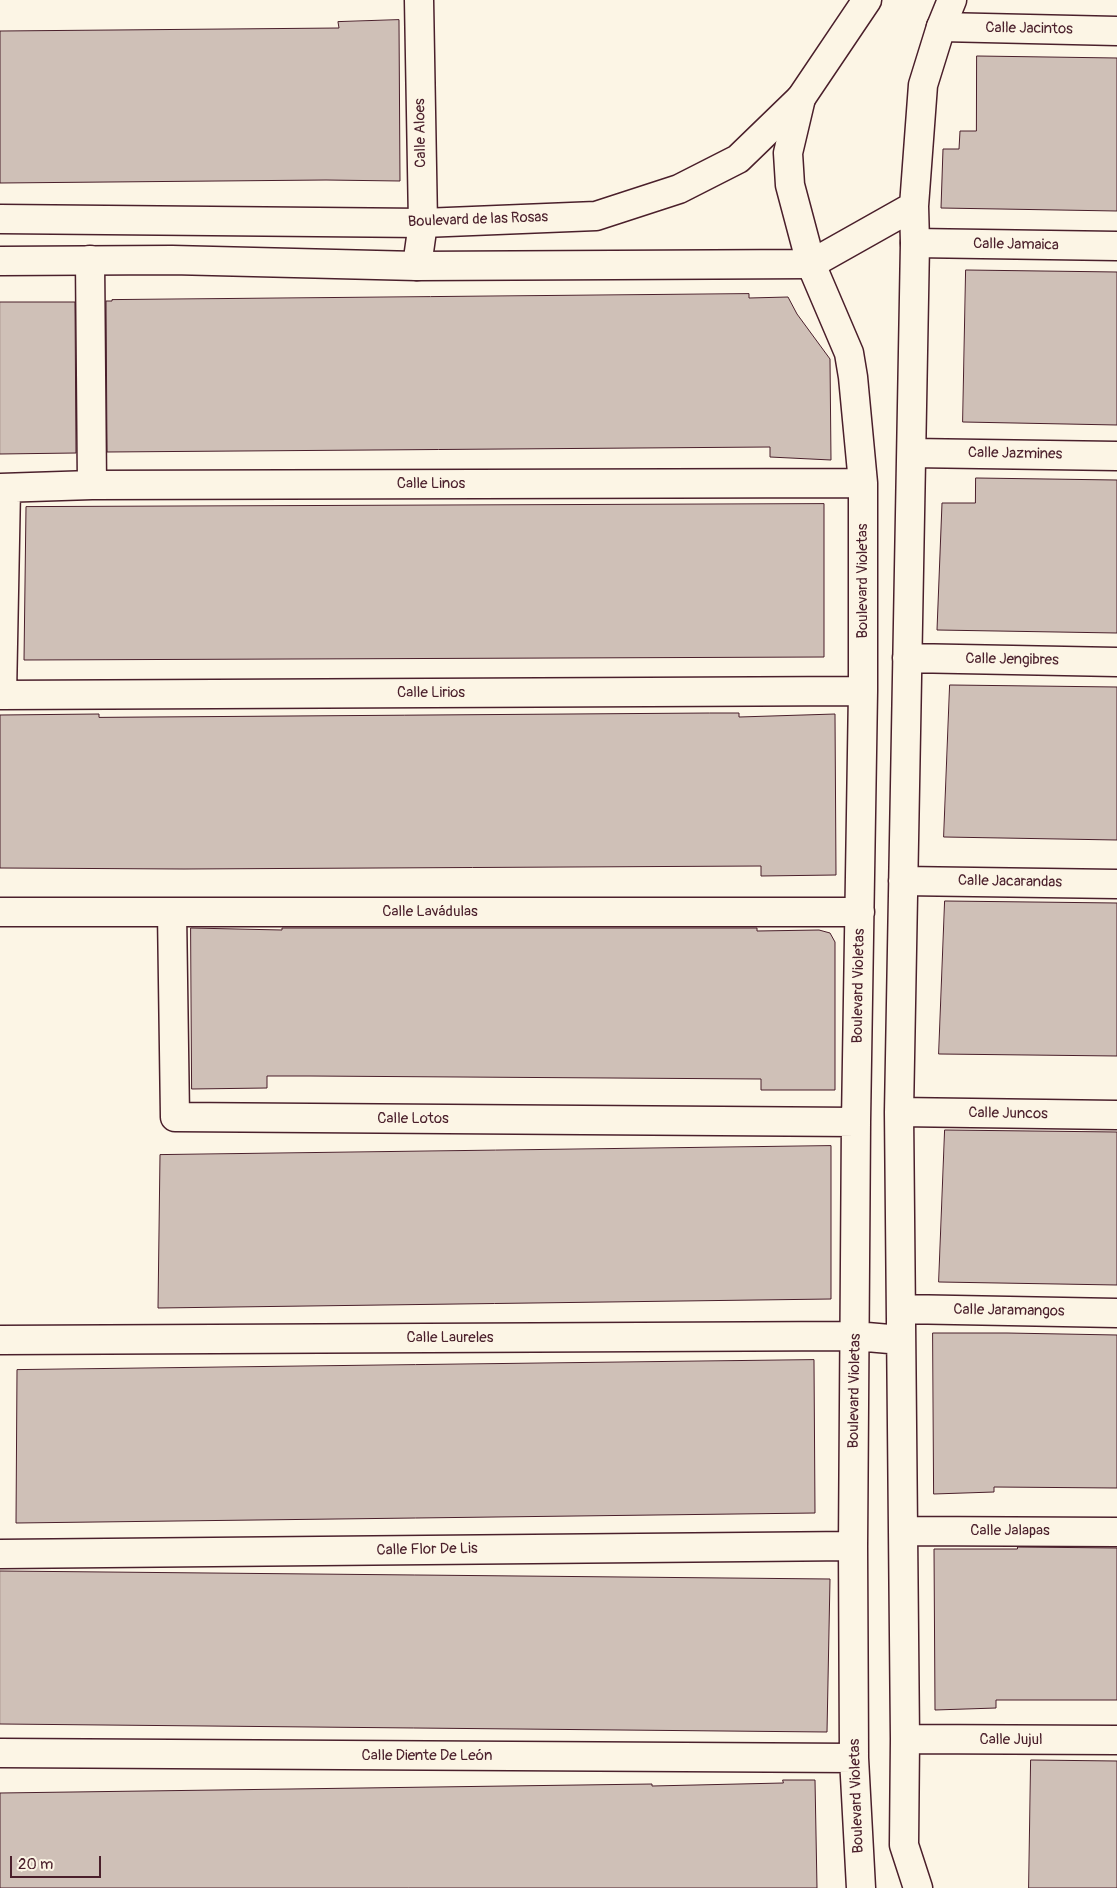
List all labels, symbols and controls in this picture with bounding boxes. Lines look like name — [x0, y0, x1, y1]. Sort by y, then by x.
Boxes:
street label: Calle Jacintos — [985, 19, 1073, 39]
street label: Calle Aloes — [411, 98, 431, 168]
street label: Boulevard de las Rosas — [408, 209, 548, 231]
street label: Calle Jamaica — [973, 235, 1059, 255]
street label: Calle Jazmines — [968, 444, 1062, 464]
street label: Calle Linos — [397, 475, 465, 493]
street label: Boulevard Violetas — [854, 524, 872, 638]
street label: Calle Jengibres — [965, 650, 1059, 670]
street label: Calle Lirios — [397, 684, 465, 702]
street label: Calle Jacarandas — [958, 872, 1062, 892]
street label: Calle Lavádulas — [382, 903, 478, 921]
street label: Boulevard Violetas — [849, 928, 869, 1044]
street label: Calle Juncos — [968, 1104, 1048, 1124]
street label: Calle Lotos — [377, 1110, 449, 1128]
street label: Calle Jaramangos — [953, 1301, 1065, 1321]
street label: Calle Laureles — [407, 1329, 493, 1347]
street label: Boulevard Violetas — [845, 1333, 865, 1449]
street label: Calle Jalapas — [970, 1522, 1050, 1540]
street label: Calle Flor De Lis — [376, 1540, 478, 1560]
street label: Calle Jujul — [979, 1731, 1043, 1749]
street label: Boulevard Violetas — [846, 1738, 868, 1854]
street label: Calle Diente De León — [362, 1747, 492, 1765]
scale bar — [12, 1846, 104, 1878]
text: 20 m — [18, 1855, 53, 1874]

